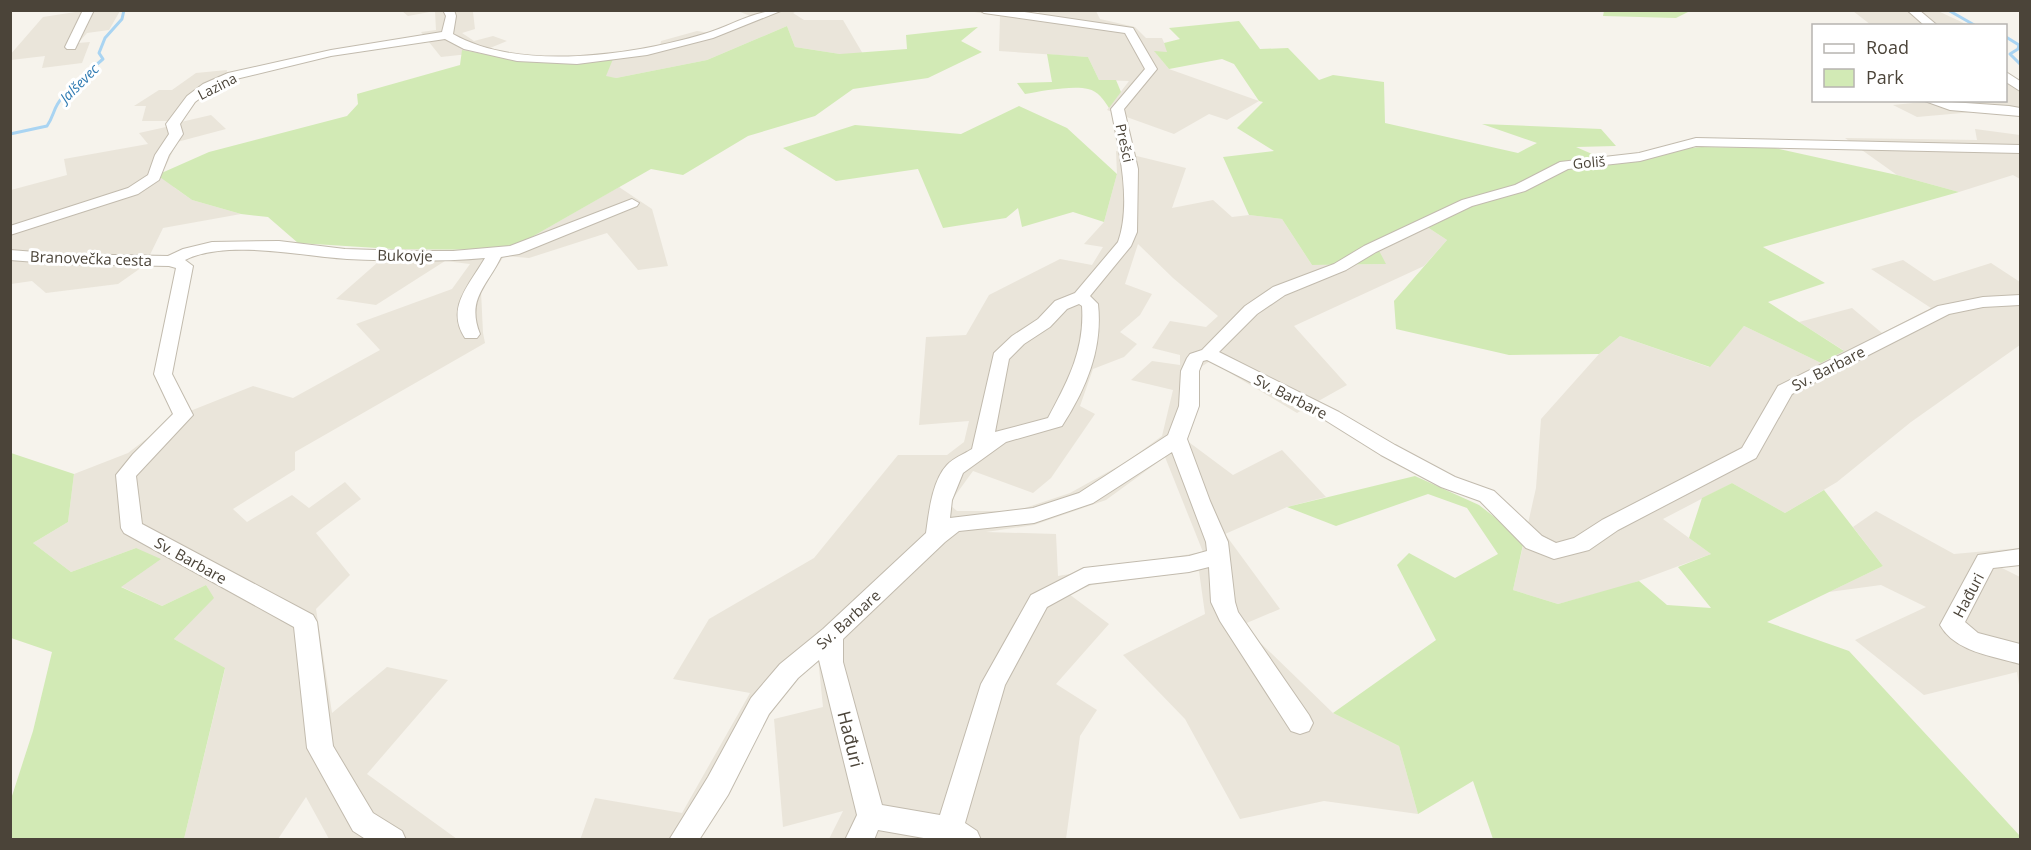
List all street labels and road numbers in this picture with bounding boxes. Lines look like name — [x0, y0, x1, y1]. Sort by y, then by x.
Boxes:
street label: Lazina — [194, 68, 240, 104]
street label: Prešci — [1112, 122, 1138, 164]
street label: Goliš — [1572, 151, 1606, 173]
street label: Bukovje — [377, 245, 433, 265]
street label: Branovečka cesta — [30, 246, 152, 270]
street label: Sv. Barbare — [1788, 341, 1868, 395]
street label: Sv. Barbare — [1251, 369, 1331, 423]
street label: Sv. Barbare — [151, 532, 231, 588]
street label: Hađuri — [1948, 569, 1988, 621]
street label: Sv. Barbare — [812, 585, 884, 653]
street label: Hađuri — [832, 708, 870, 770]

